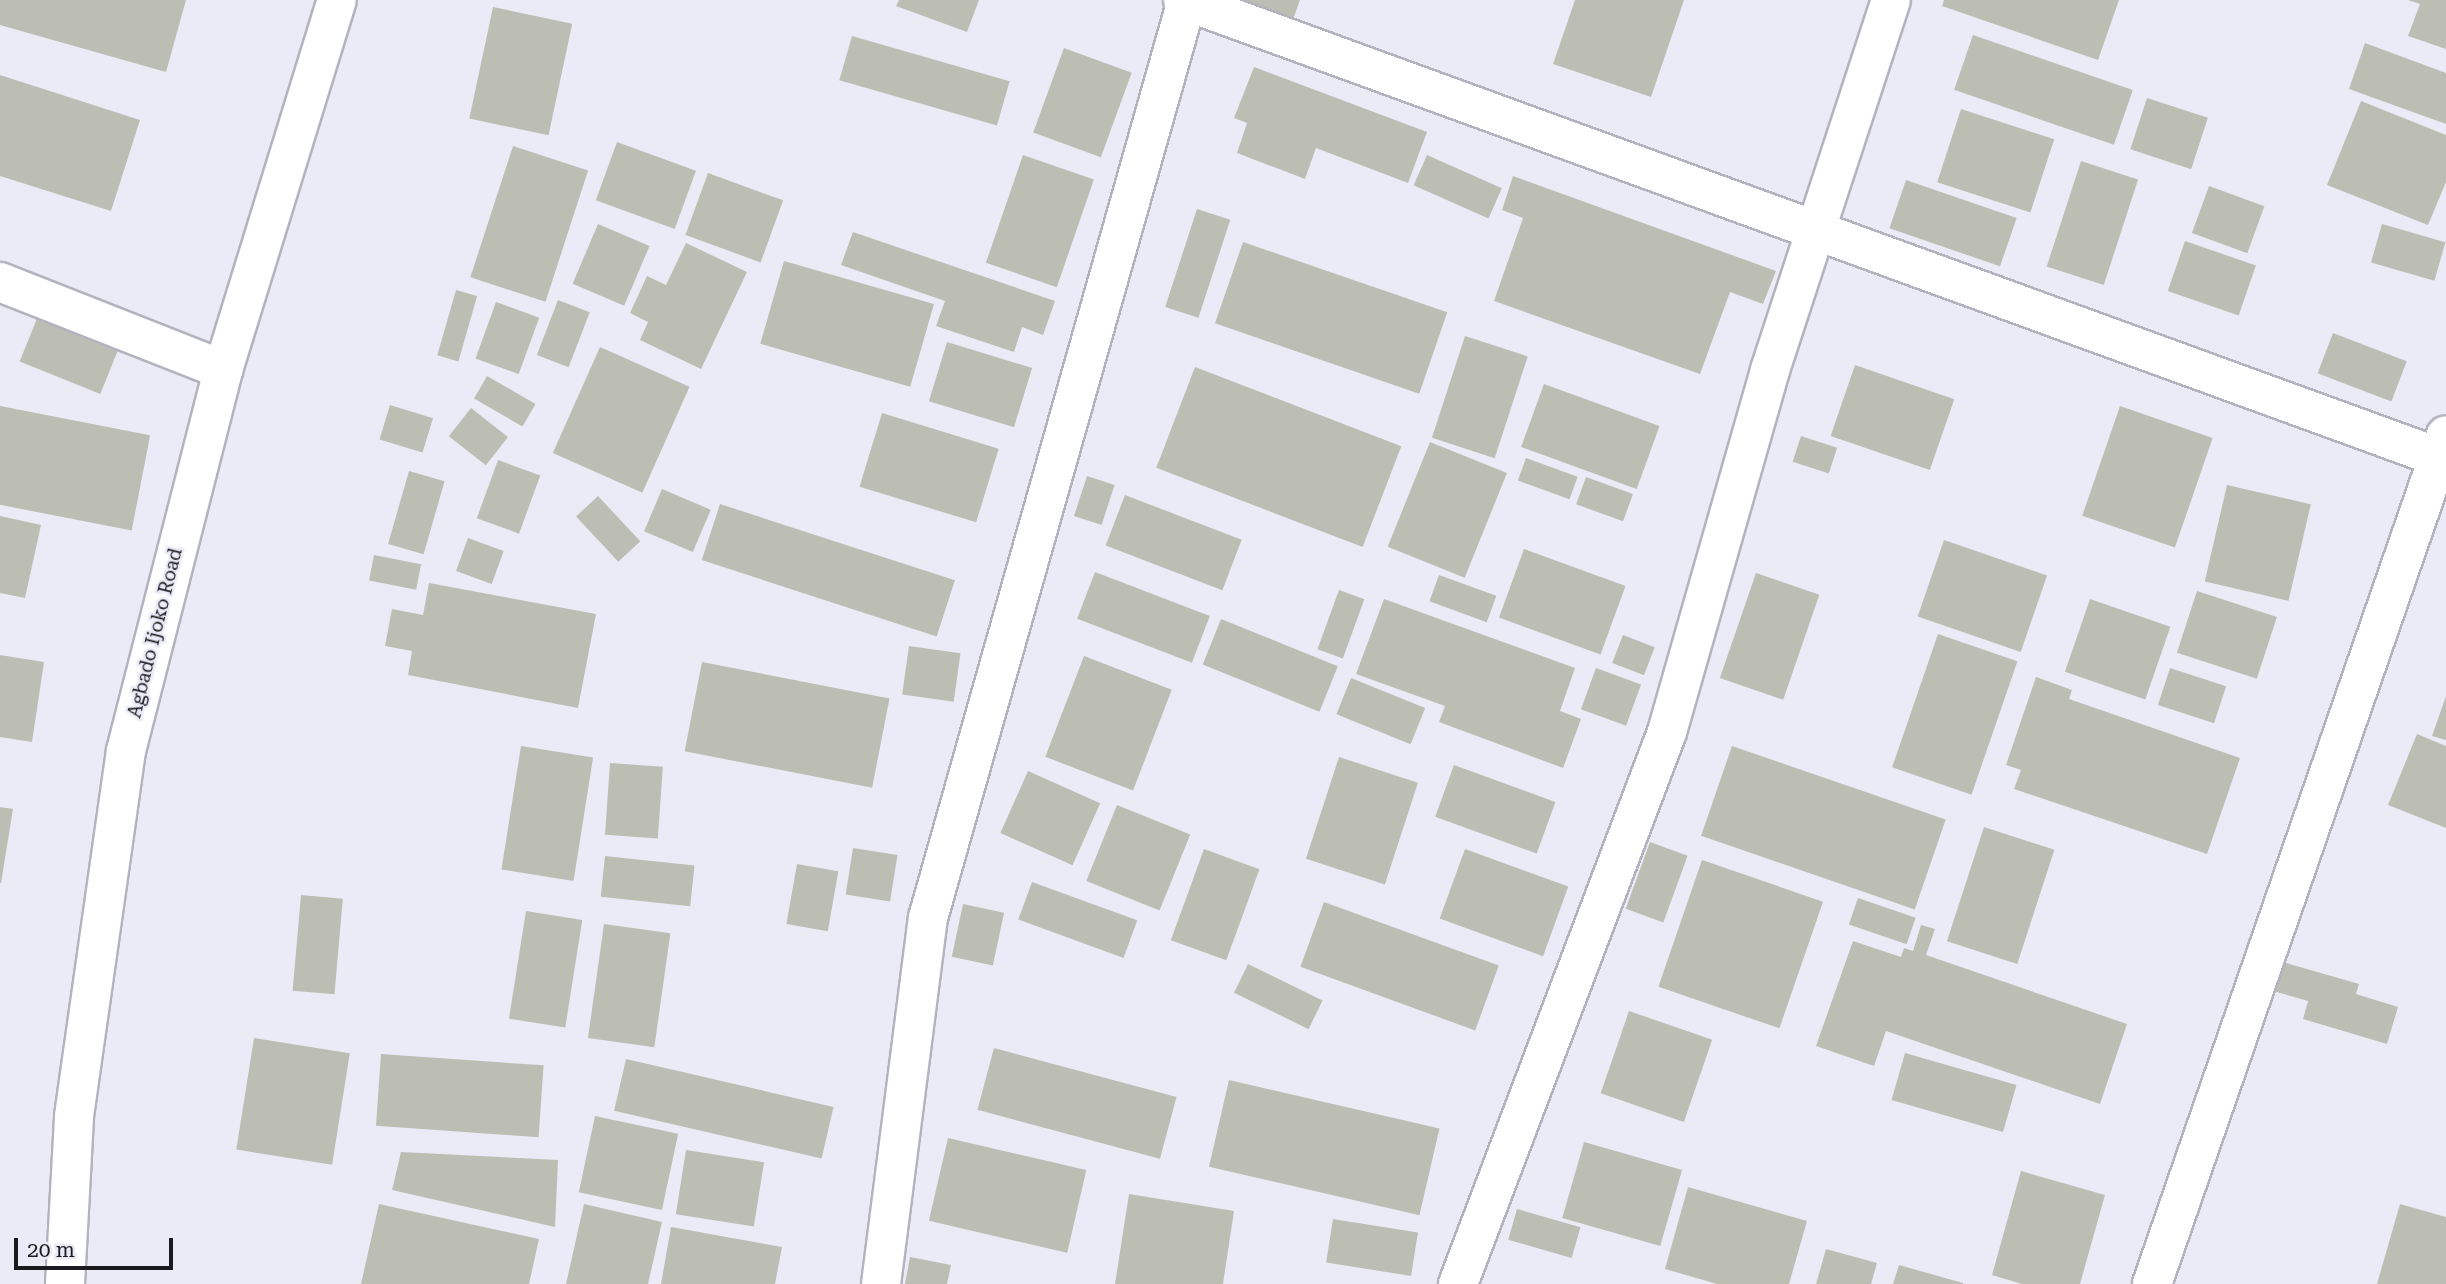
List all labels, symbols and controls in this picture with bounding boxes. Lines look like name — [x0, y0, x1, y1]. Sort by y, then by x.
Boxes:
street label: Agbado Ijoko Road — [123, 546, 187, 720]
scale bar — [18, 1224, 177, 1268]
text: 20 m — [27, 1238, 75, 1262]

